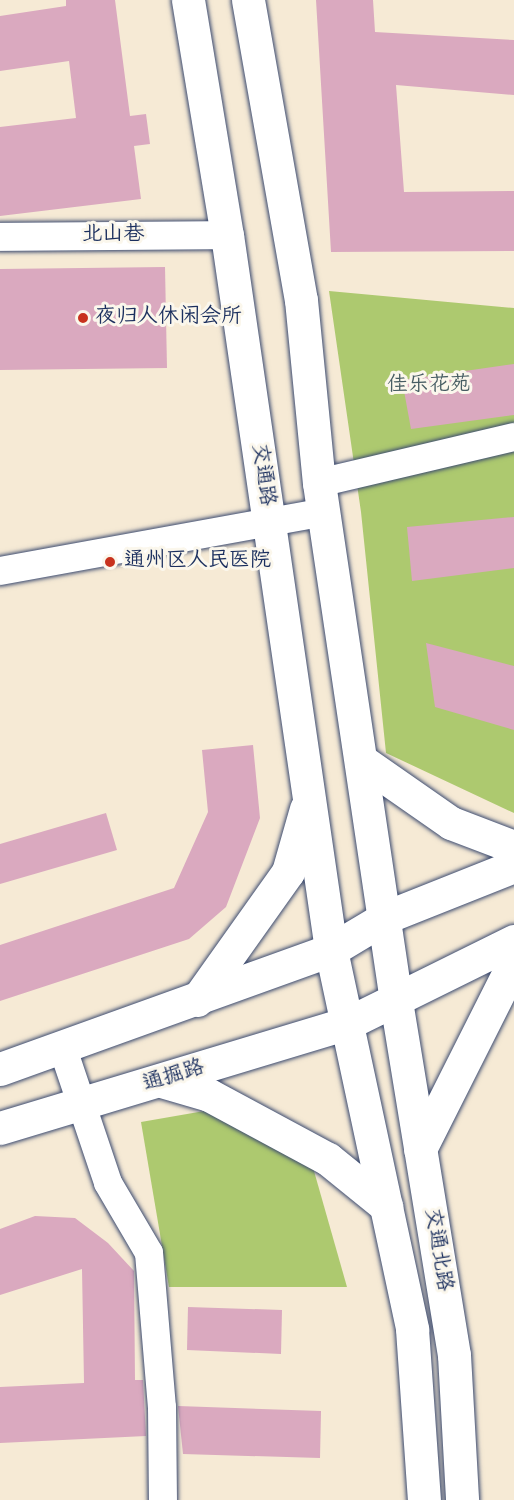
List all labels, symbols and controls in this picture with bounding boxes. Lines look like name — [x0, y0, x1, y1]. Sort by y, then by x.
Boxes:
street label: 北山巷 — [82, 223, 144, 249]
place label: 夜归人休闲会所 — [95, 305, 242, 331]
marker: 夜归人休闲会所 — [76, 311, 90, 325]
park label: 佳乐花苑 — [387, 373, 471, 399]
street label: 交通路 — [245, 442, 279, 508]
place label: 通州区人民医院 — [124, 549, 271, 575]
marker: 通州区人民医院 — [101, 553, 119, 571]
street label: 通掘路 — [140, 1056, 208, 1098]
street label: 交通北路 — [418, 1207, 456, 1293]

